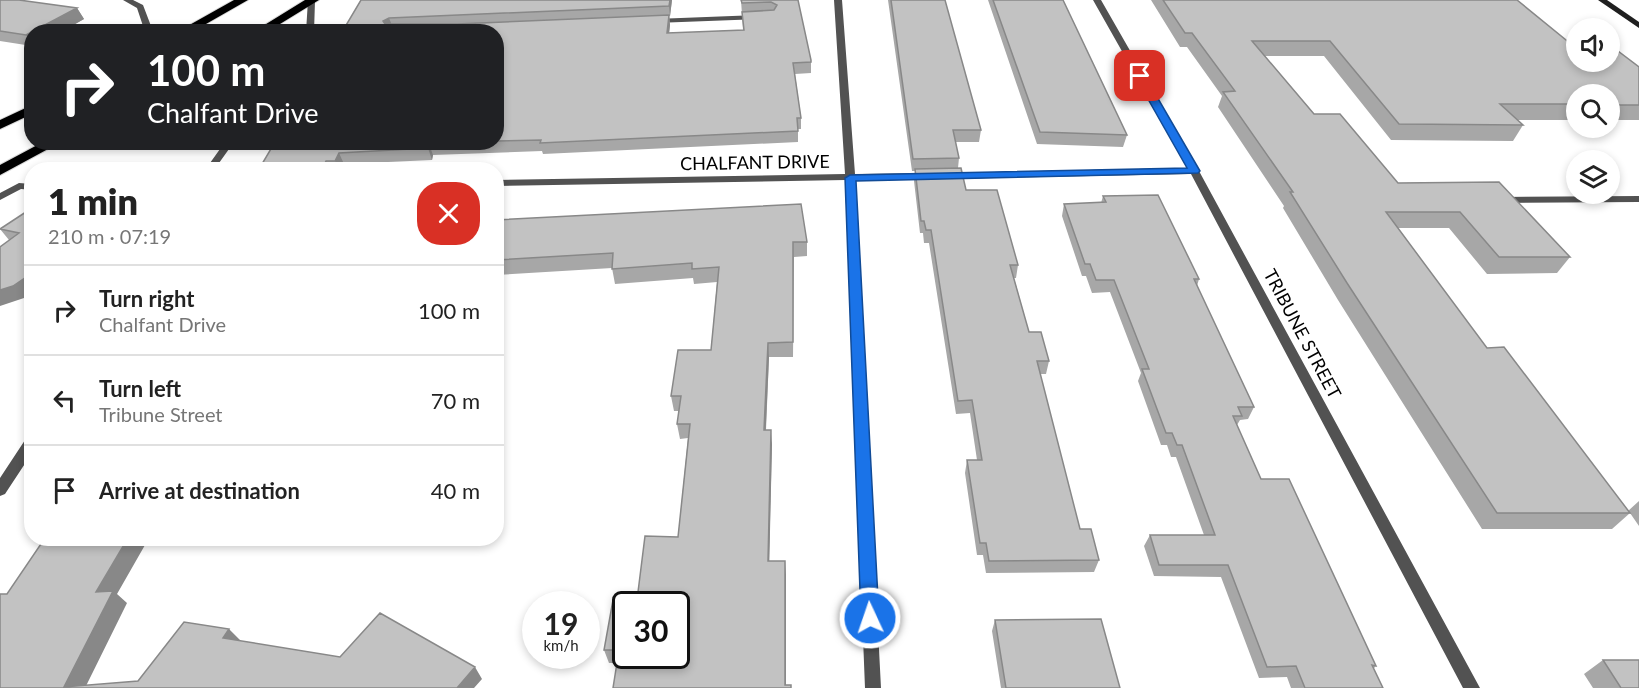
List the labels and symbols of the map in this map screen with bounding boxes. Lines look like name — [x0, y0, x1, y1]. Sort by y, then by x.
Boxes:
pin — [1114, 50, 1165, 101]
street label: CHALFANT DRIVE — [680, 150, 830, 174]
street label: TRIBUNE STREET — [1259, 265, 1346, 402]
position arrow — [838, 586, 902, 650]
speed limit sign: 30 — [612, 591, 690, 669]

